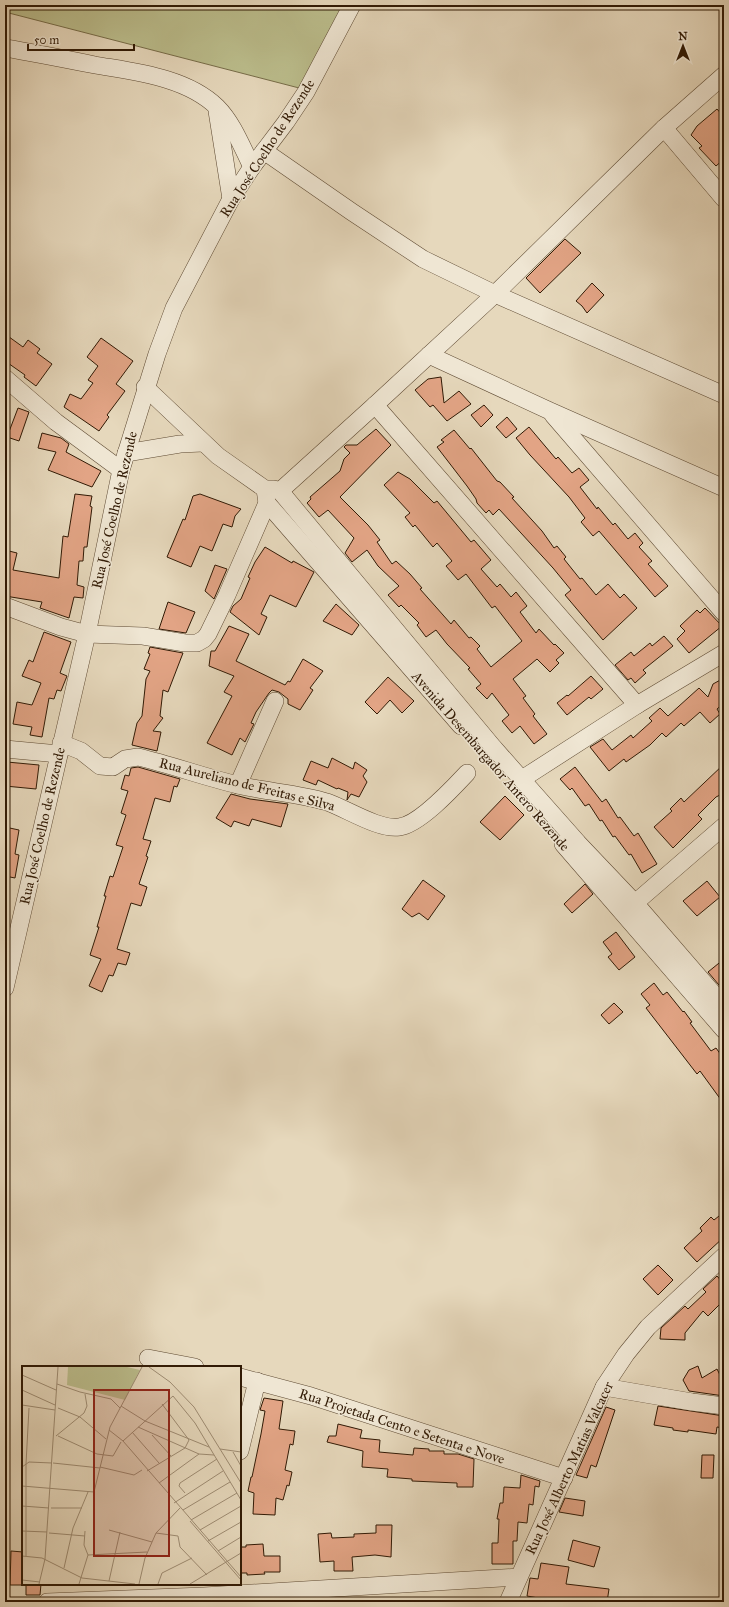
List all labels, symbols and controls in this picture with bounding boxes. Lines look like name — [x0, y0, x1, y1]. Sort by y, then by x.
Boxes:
scale bar — [28, 26, 134, 52]
north arrow — [663, 26, 703, 66]
text: N — [678, 30, 688, 43]
text: 50 m — [34, 33, 59, 47]
street label: Rua José Coelho de Rezende — [216, 76, 319, 221]
street label: Rua José Coelho de Rezende — [88, 430, 142, 591]
street label: Avenida Desembargador Antero Rezende — [407, 667, 573, 855]
street label: Rua José Coelho de Rezende — [16, 746, 70, 907]
street label: Rua Aureliano de Freitas e Silva — [157, 754, 337, 815]
inset map — [22, 1366, 241, 1585]
street label: Rua José Alberto Matias Valcacer — [522, 1378, 618, 1558]
street label: Rua Projetada Cento e Setenta e Nove — [297, 1385, 507, 1468]

